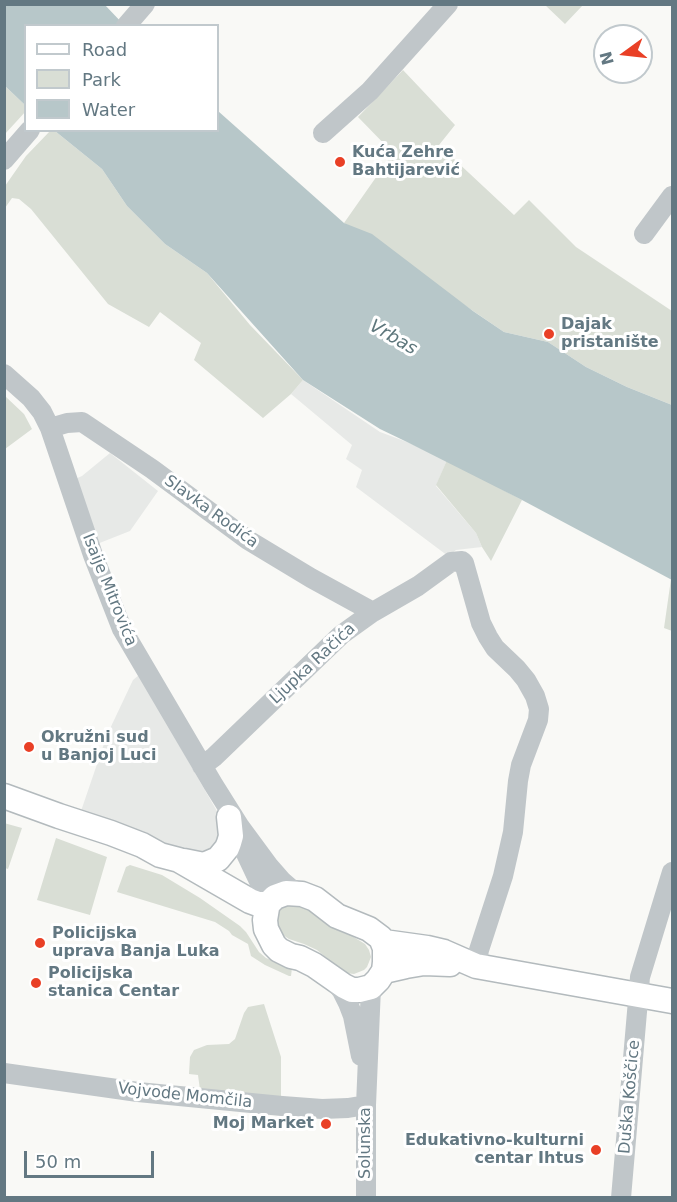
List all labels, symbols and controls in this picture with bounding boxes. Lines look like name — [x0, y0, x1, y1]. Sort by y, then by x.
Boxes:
legend — [24, 24, 219, 132]
north arrow — [593, 24, 653, 84]
text: Road — [82, 39, 127, 60]
text: N — [596, 49, 618, 67]
text: Park — [82, 69, 121, 90]
text: Water — [82, 99, 135, 120]
place label: Kuća Zehre Bahtijarević — [352, 143, 460, 181]
marker: Kuća Zehre Bahtijarević — [333, 155, 347, 169]
place label: Dajak pristanište — [561, 315, 659, 353]
water label: Vrbas — [365, 316, 421, 360]
marker: Dajak pristanište — [542, 327, 556, 341]
street label: Slavka Rodića — [160, 472, 262, 552]
street label: Isaije Mitrovića — [78, 531, 140, 649]
street label: Ljupka Račića — [266, 619, 360, 709]
place label: Okružni sud u Banjoj Luci — [41, 728, 156, 766]
marker: Okružni sud u Banjoj Luci — [22, 740, 36, 754]
place label: Policijska uprava Banja Luka — [52, 924, 220, 962]
marker: Policijska uprava Banja Luka — [33, 936, 47, 950]
place label: Policijska stanica Centar — [48, 964, 179, 1002]
marker: Policijska stanica Centar — [29, 976, 43, 990]
street label: Duška Koščice — [615, 1039, 645, 1155]
street label: Vojvode Momčila — [117, 1079, 253, 1113]
street label: Solunska — [356, 1107, 376, 1179]
place label: Moj Market — [213, 1114, 314, 1134]
marker: Moj Market — [319, 1117, 333, 1131]
place label: Edukativno-kulturni centar Ihtus — [405, 1131, 584, 1169]
scale bar — [27, 1139, 158, 1177]
marker: Edukativno-kulturni centar Ihtus — [589, 1143, 603, 1157]
text: 50 m — [35, 1151, 81, 1172]

